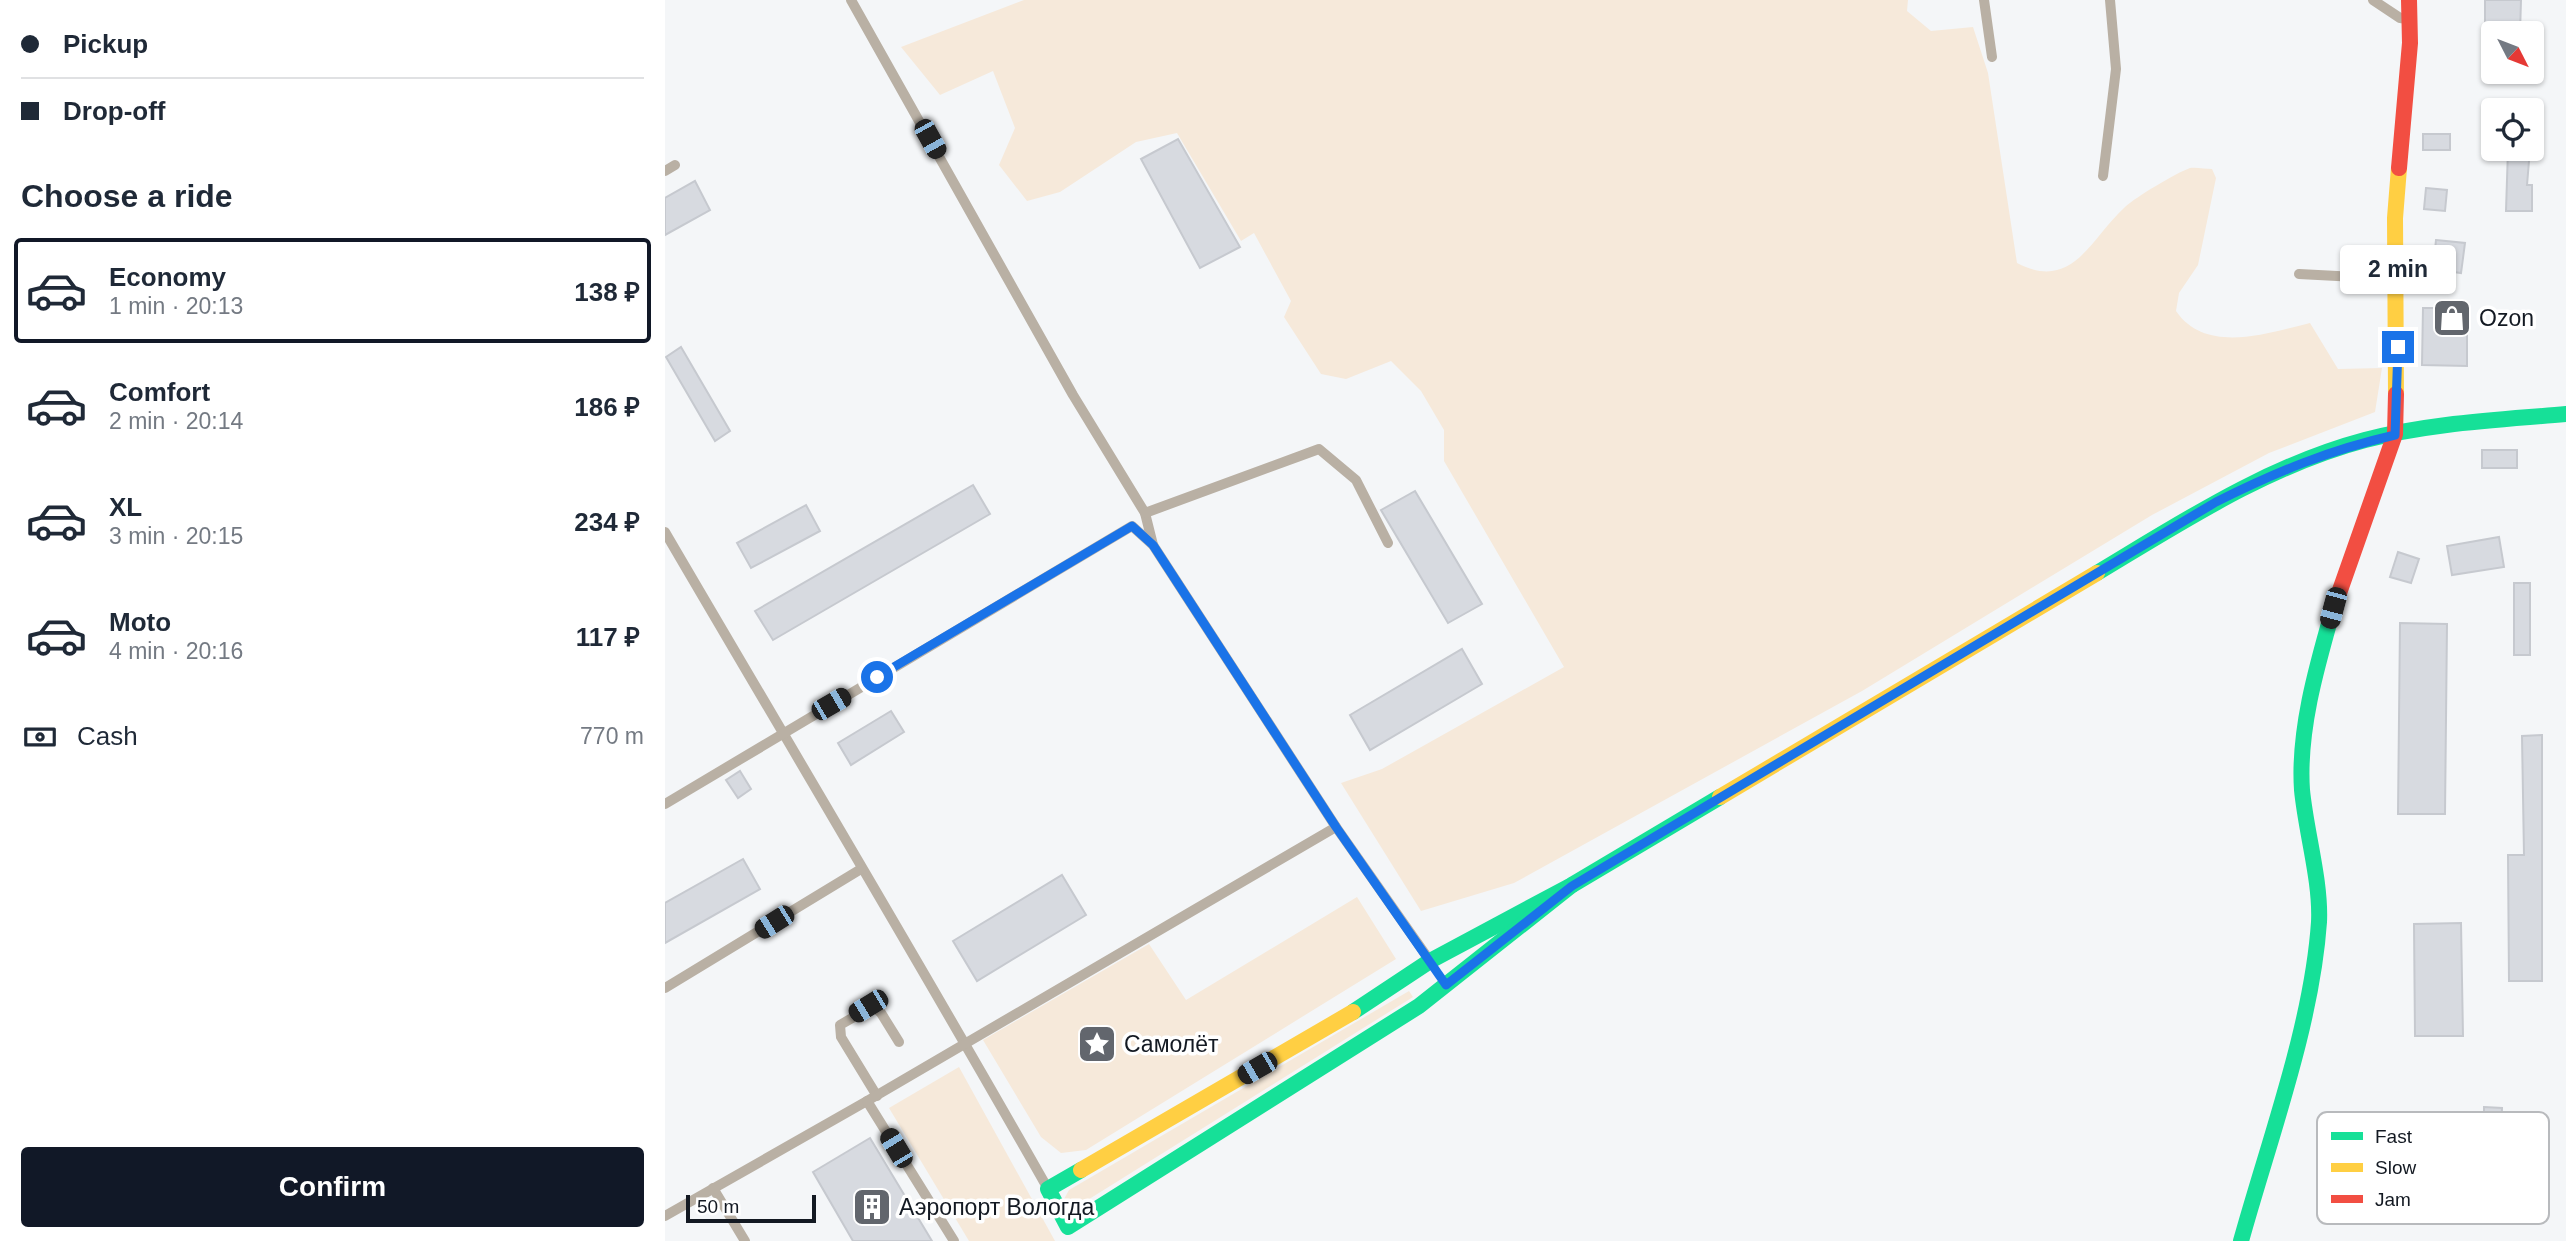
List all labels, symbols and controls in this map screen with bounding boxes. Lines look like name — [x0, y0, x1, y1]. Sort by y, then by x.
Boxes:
north arrow — [2481, 21, 2545, 84]
map controls — [2481, 21, 2544, 161]
text: Pickup — [63, 29, 148, 59]
text: Drop-off — [63, 96, 166, 126]
button: locate — [2481, 98, 2544, 161]
car — [911, 116, 950, 162]
text: Choose a ride — [21, 178, 233, 214]
callout: 2 min — [2340, 246, 2456, 294]
text: 2 min — [2368, 256, 2428, 282]
icon: car — [25, 259, 88, 322]
text: Economy — [109, 262, 226, 292]
text: 138 ₽ — [574, 277, 640, 307]
text: 1 min · 20:13 — [109, 293, 243, 319]
shop icon: Ozon — [2431, 297, 2473, 339]
place label: Ozon — [2479, 305, 2534, 331]
route end — [2382, 331, 2414, 363]
icon: car — [25, 374, 88, 437]
text: Comfort — [109, 377, 210, 407]
text: 186 ₽ — [574, 392, 640, 422]
text: 2 min · 20:14 — [109, 408, 243, 434]
icon: car — [25, 489, 88, 552]
text: XL — [109, 492, 142, 522]
text: 234 ₽ — [574, 507, 640, 537]
text: 3 min · 20:15 — [109, 523, 243, 549]
car — [2318, 585, 2349, 631]
icon: car — [25, 604, 88, 667]
text: Moto — [109, 607, 171, 637]
text: 117 ₽ — [576, 622, 640, 652]
text: 4 min · 20:16 — [109, 638, 243, 664]
route start — [861, 661, 893, 693]
car — [808, 684, 855, 724]
icon: cash — [21, 718, 59, 756]
text: Cash — [77, 721, 138, 751]
text: 770 m — [580, 723, 644, 749]
car — [751, 902, 798, 942]
car — [845, 986, 892, 1026]
place icon: Самолёт — [1076, 1023, 1118, 1065]
place label: Самолёт — [1124, 1031, 1219, 1057]
car — [1234, 1048, 1281, 1088]
legend — [2317, 1112, 2549, 1224]
car — [877, 1125, 916, 1171]
text: Fast — [2375, 1126, 2413, 1147]
button: Confirm — [21, 1147, 644, 1227]
text: Slow — [2375, 1157, 2416, 1178]
building icon: Аэропорт Вологда — [851, 1186, 893, 1228]
text: Jam — [2375, 1189, 2411, 1210]
scale bar — [686, 1192, 815, 1224]
place label: Аэропорт Вологда — [899, 1194, 1094, 1220]
text: 50 m — [697, 1196, 739, 1217]

